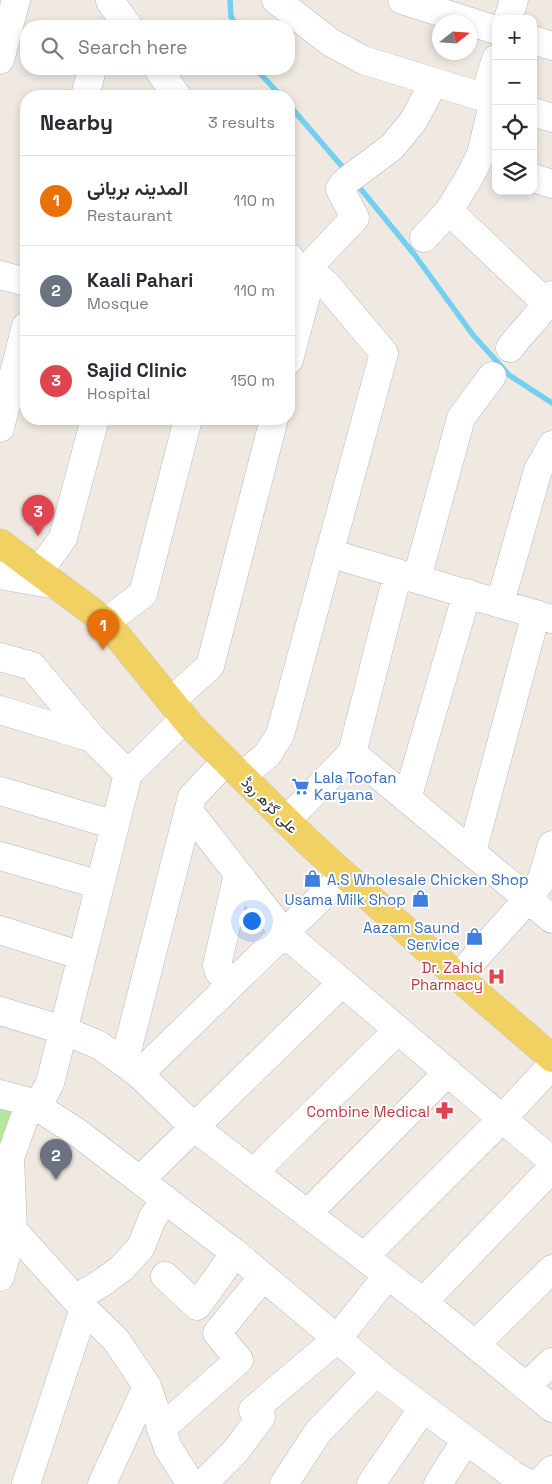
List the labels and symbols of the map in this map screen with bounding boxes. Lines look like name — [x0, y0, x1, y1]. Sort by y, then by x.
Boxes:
north arrow — [432, 15, 477, 60]
pin: 3 — [22, 495, 54, 536]
pin: 1 — [87, 609, 119, 650]
place label: Lala Toofan Karyana — [314, 768, 396, 804]
street label: علی گڑھ روڈ — [237, 773, 302, 838]
supermarket icon: Lala Toofan Karyana — [290, 776, 310, 796]
shop icon: A.S Wholesale Chicken Shop — [303, 869, 323, 889]
place label: A.S Wholesale Chicken Shop — [327, 870, 529, 889]
shop icon: Usama Milk Shop — [410, 889, 430, 909]
place label: Usama Milk Shop — [285, 890, 406, 909]
your location — [239, 908, 265, 934]
place label: Aazam Saund Service — [363, 918, 460, 954]
shop icon: Aazam Saund Service — [464, 926, 484, 946]
place label: Dr. Zahid Pharmacy — [411, 958, 483, 994]
hospital icon: Dr. Zahid Pharmacy — [487, 966, 507, 986]
pharmacy icon: Combine Medical — [434, 1101, 454, 1121]
place label: Combine Medical — [306, 1102, 430, 1121]
pin: 2 — [40, 1139, 72, 1180]

